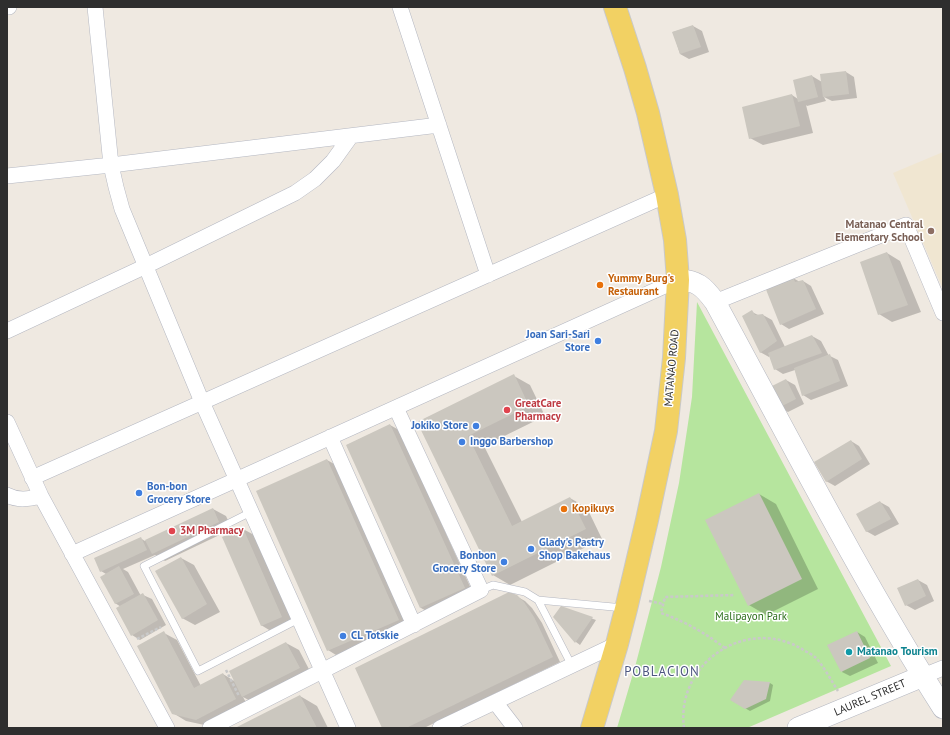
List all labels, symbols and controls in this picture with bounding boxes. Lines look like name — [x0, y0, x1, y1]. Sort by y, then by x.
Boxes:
place label: Matanao Central Elementary School — [835, 218, 923, 244]
marker: Matanao Central Elementary School — [926, 226, 936, 236]
place label: Yummy Burg's Restaurant — [608, 272, 674, 298]
marker: Yummy Burg's Restaurant — [595, 280, 605, 290]
place label: Joan Sari-Sari Store — [526, 328, 590, 354]
street label: MATANAO ROAD — [662, 329, 682, 407]
marker: Joan Sari-Sari Store — [593, 336, 603, 346]
place label: GreatCare Pharmacy — [515, 397, 561, 423]
marker: GreatCare Pharmacy — [502, 405, 512, 415]
place label: Jokiko Store — [411, 419, 468, 433]
marker: Jokiko Store — [471, 421, 481, 431]
place label: Inggo Barbershop — [470, 435, 553, 449]
marker: Inggo Barbershop — [457, 437, 467, 447]
place label: Bon-bon Grocery Store — [147, 480, 211, 506]
marker: Bon-bon Grocery Store — [134, 488, 144, 498]
place label: Kopikuys — [572, 502, 614, 516]
marker: Kopikuys — [559, 504, 569, 514]
place label: 3M Pharmacy — [180, 524, 244, 538]
marker: 3M Pharmacy — [167, 526, 177, 536]
place label: Glady's Pastry Shop Bakehaus — [539, 536, 610, 562]
marker: Glady's Pastry Shop Bakehaus — [526, 544, 536, 554]
place label: Bonbon Grocery Store — [432, 549, 496, 575]
marker: Bonbon Grocery Store — [499, 557, 509, 567]
park label: Malipayon Park — [715, 610, 787, 624]
place label: CL Totskie — [351, 629, 399, 643]
marker: CL Totskie — [338, 631, 348, 641]
place label: Matanao Tourism — [857, 645, 938, 659]
marker: Matanao Tourism — [844, 647, 854, 657]
district label: POBLACION — [624, 664, 700, 680]
street label: LAUREL STREET — [832, 677, 908, 719]

